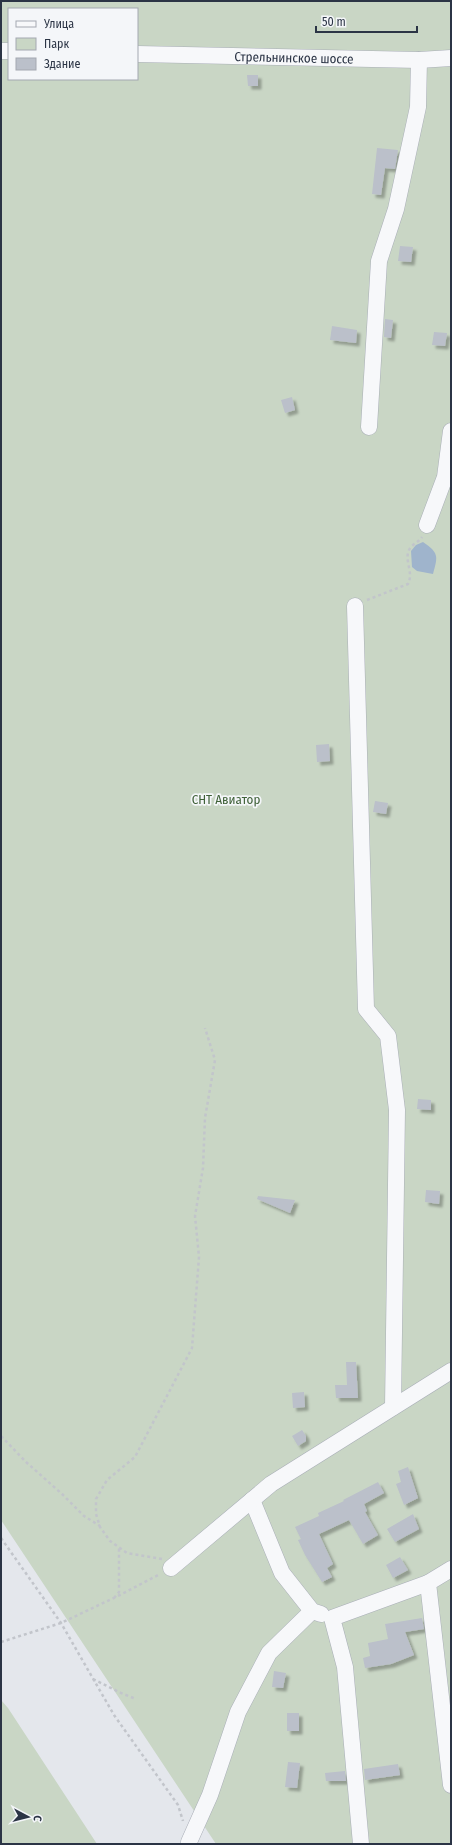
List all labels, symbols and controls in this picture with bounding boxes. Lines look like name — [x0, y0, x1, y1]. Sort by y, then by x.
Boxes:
legend — [8, 8, 138, 80]
scale bar — [316, 8, 417, 34]
text: 50 m — [322, 15, 346, 29]
text: Улица — [43, 17, 74, 31]
text: Парк — [44, 37, 70, 51]
street label: Стрельнинское шоссе — [234, 49, 354, 67]
text: Здание — [44, 57, 80, 71]
park label: СНТ Авиатор — [192, 792, 260, 807]
north arrow — [8, 1797, 48, 1837]
text: С — [31, 1815, 44, 1822]

